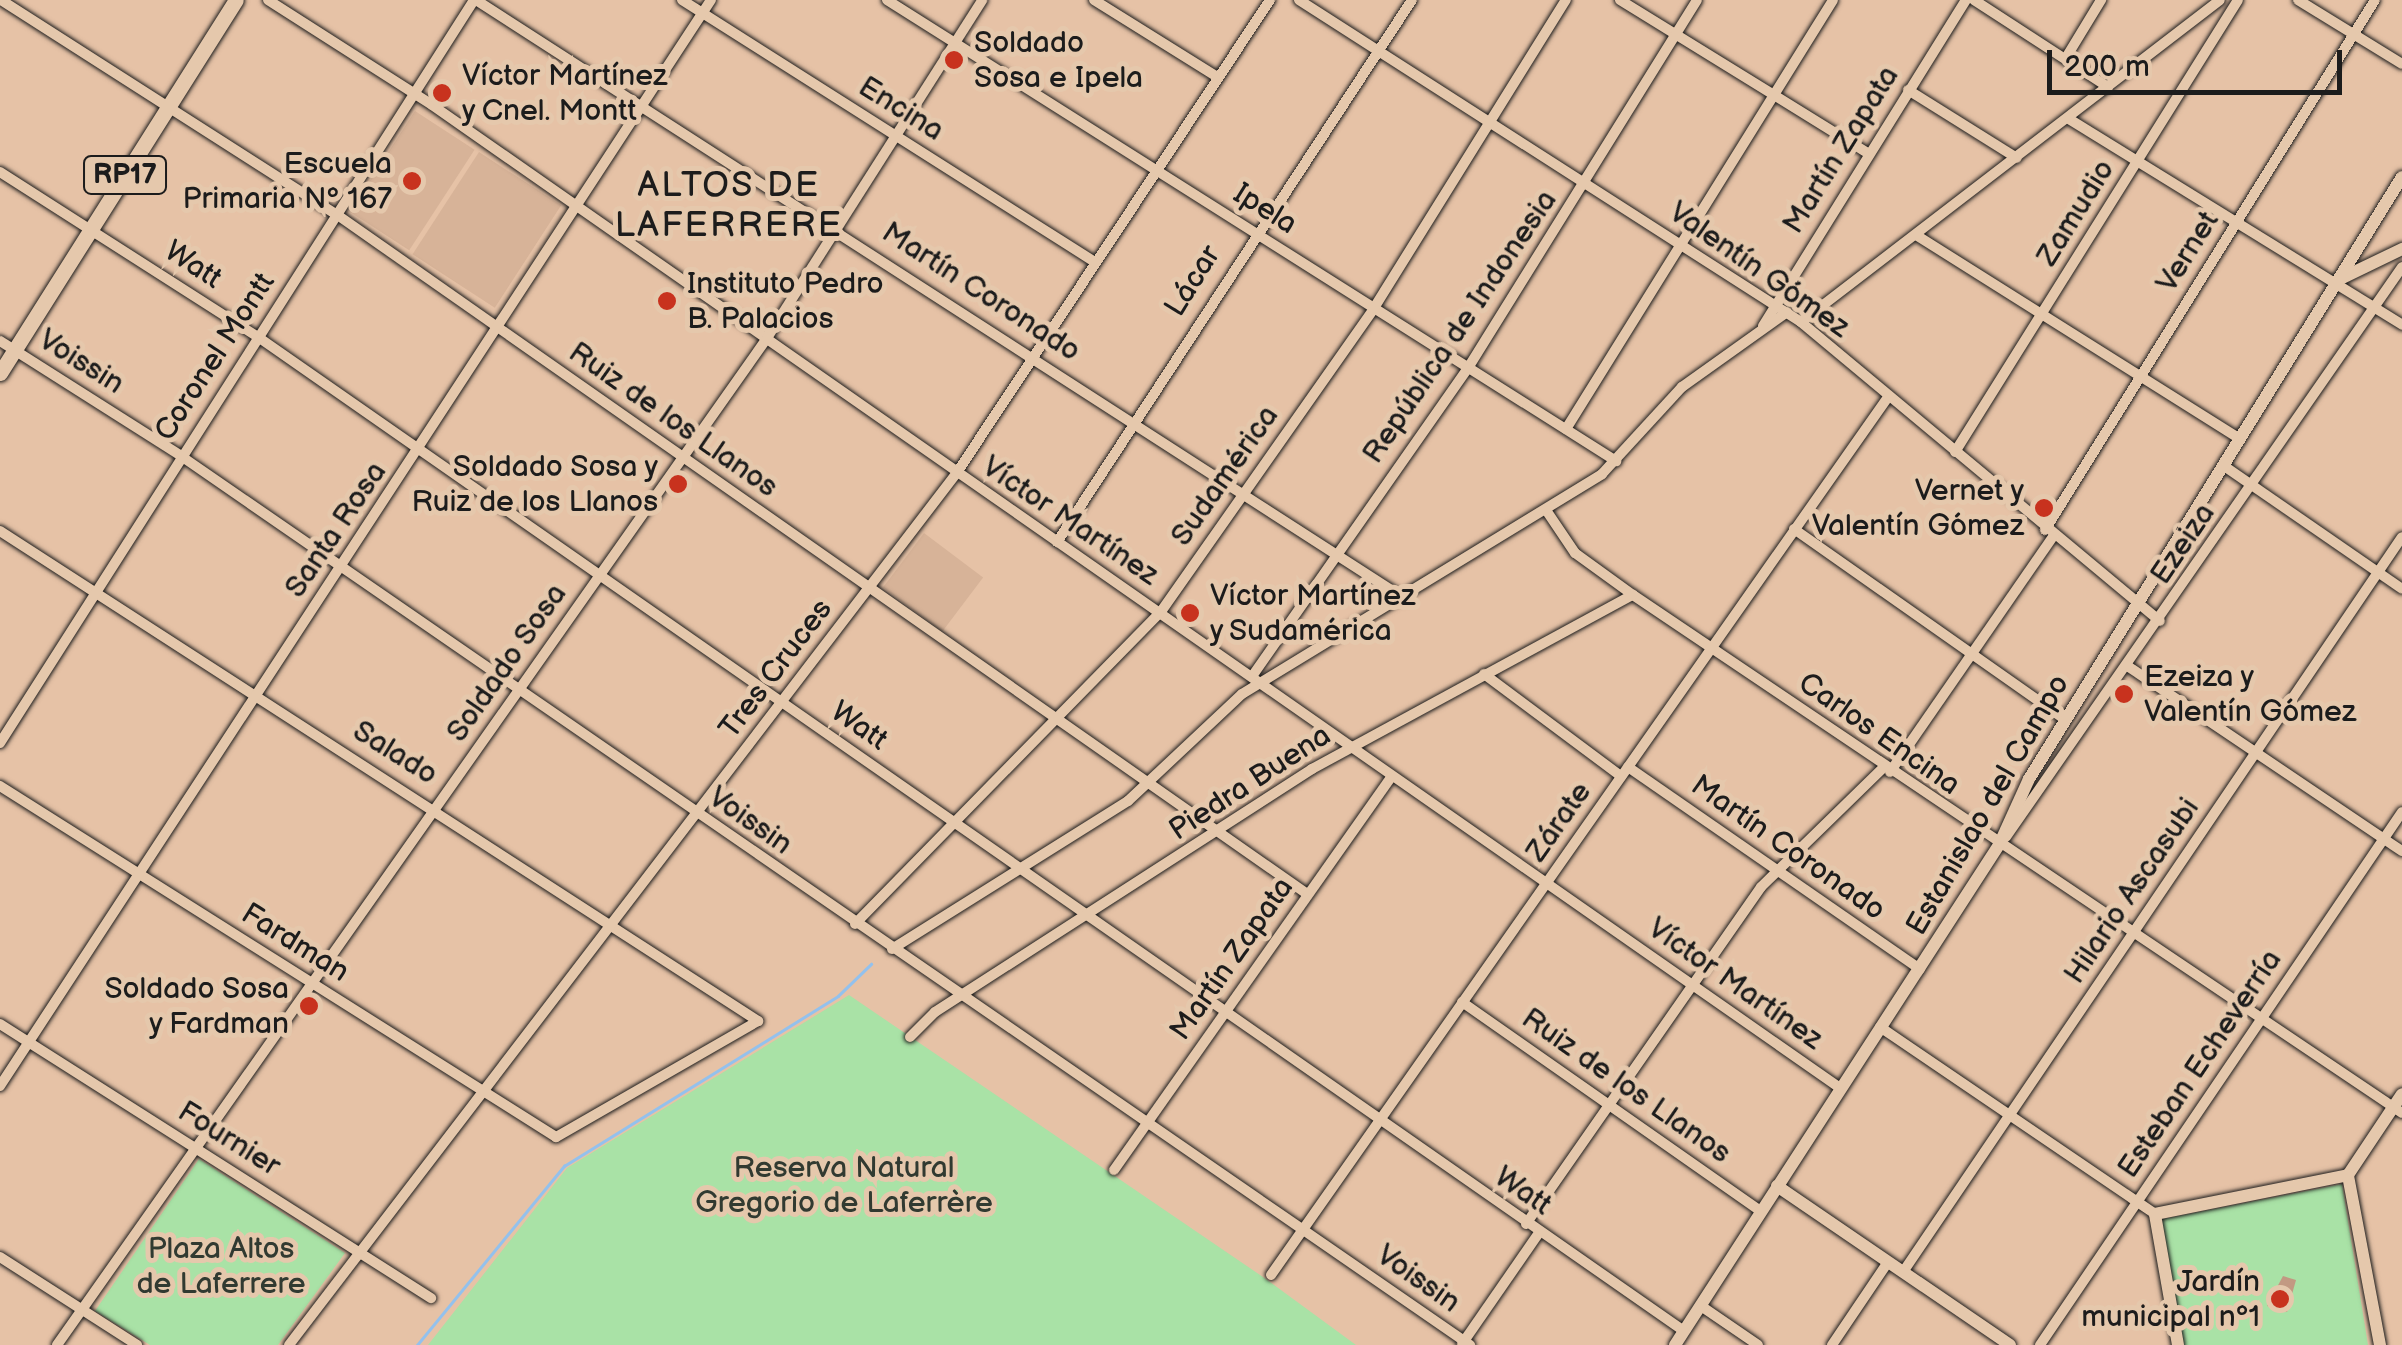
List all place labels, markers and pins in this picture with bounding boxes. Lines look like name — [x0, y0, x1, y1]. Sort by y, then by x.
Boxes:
place label: Soldado Sosa e Ipela — [974, 25, 1143, 96]
marker: Soldado Sosa e Ipela — [943, 49, 965, 71]
place label: Víctor Martínez y Cnel. Montt — [462, 58, 667, 128]
marker: Víctor Martínez y Cnel. Montt — [431, 82, 453, 104]
place label: Escuela Primaria Nº 167 — [183, 146, 392, 216]
marker: Escuela Primaria Nº 167 — [401, 170, 423, 192]
place label: Instituto Pedro B. Palacios — [687, 266, 883, 336]
marker: Instituto Pedro B. Palacios — [656, 290, 678, 312]
place label: Soldado Sosa y Ruiz de los Llanos — [411, 449, 658, 520]
marker: Soldado Sosa y Ruiz de los Llanos — [667, 473, 689, 495]
place label: Vernet y Valentín Gómez — [1812, 473, 2024, 544]
marker: Vernet y Valentín Gómez — [2033, 497, 2055, 519]
place label: Víctor Martínez y Sudamérica — [1210, 578, 1415, 648]
marker: Víctor Martínez y Sudamérica — [1179, 602, 1201, 624]
place label: Ezeiza y Valentín Gómez — [2144, 659, 2356, 730]
marker: Ezeiza y Valentín Gómez — [2113, 683, 2135, 705]
place label: Soldado Sosa y Fardman — [104, 971, 289, 1042]
marker: Soldado Sosa y Fardman — [298, 995, 320, 1017]
place label: Jardín municipal nº1 — [2081, 1264, 2260, 1334]
marker: Jardín municipal nº1 — [2269, 1288, 2291, 1310]

